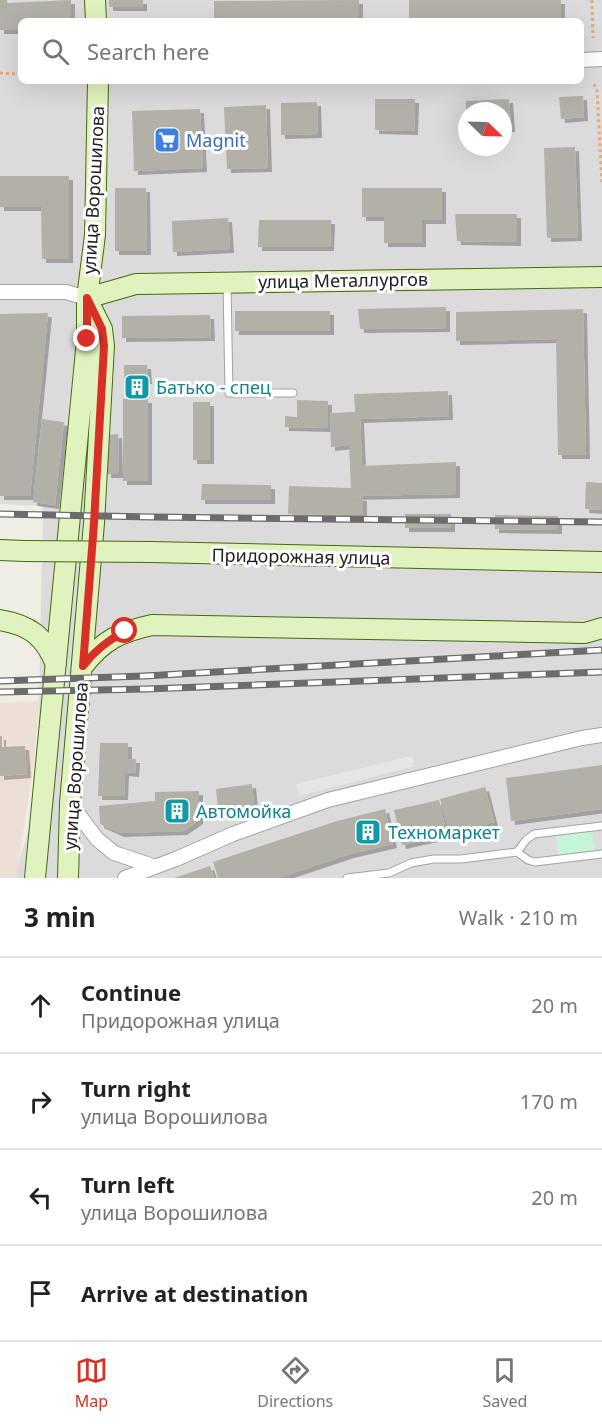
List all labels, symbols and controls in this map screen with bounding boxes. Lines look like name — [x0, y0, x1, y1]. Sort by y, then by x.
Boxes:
search box — [18, 18, 584, 84]
icon: search — [39, 35, 72, 68]
text: Search here — [87, 36, 209, 66]
north arrow — [458, 102, 512, 156]
street label: улица Ворошилова — [77, 105, 109, 275]
supermarket icon: Magnit — [152, 125, 182, 155]
place label: Magnit — [186, 128, 246, 152]
street label: улица Металлургов — [258, 267, 428, 293]
route end — [73, 325, 99, 351]
building icon: Батько - спец — [122, 372, 152, 402]
place label: Батько - спец — [156, 375, 271, 399]
street label: Придорожная улица — [211, 542, 391, 570]
route start — [111, 617, 137, 643]
street label: улица Ворошилова — [57, 681, 93, 851]
building icon: Автомойка — [162, 796, 192, 826]
place label: Автомойка — [196, 799, 291, 823]
building icon: Техномаркет — [353, 817, 383, 847]
place label: Техномаркет — [388, 820, 500, 844]
text: 3 min — [24, 899, 96, 935]
text: Walk · 210 m — [459, 904, 578, 931]
text: Continue — [81, 977, 181, 1007]
icon: ahead — [24, 989, 57, 1022]
text: 20 m — [531, 992, 578, 1019]
text: Придорожная улица — [81, 1007, 280, 1034]
text: Turn right — [81, 1073, 191, 1103]
icon: right — [24, 1085, 57, 1118]
text: 170 m — [520, 1088, 578, 1115]
text: улица Ворошилова — [81, 1103, 268, 1130]
text: Turn left — [81, 1169, 175, 1199]
icon: left — [24, 1181, 57, 1214]
text: 20 m — [531, 1184, 578, 1211]
text: улица Ворошилова — [81, 1199, 268, 1226]
icon: arrive — [24, 1277, 57, 1310]
text: Arrive at destination — [81, 1278, 308, 1308]
tab: Map — [75, 1354, 108, 1412]
tab: Directions — [257, 1354, 333, 1412]
tab: Saved — [483, 1354, 527, 1412]

